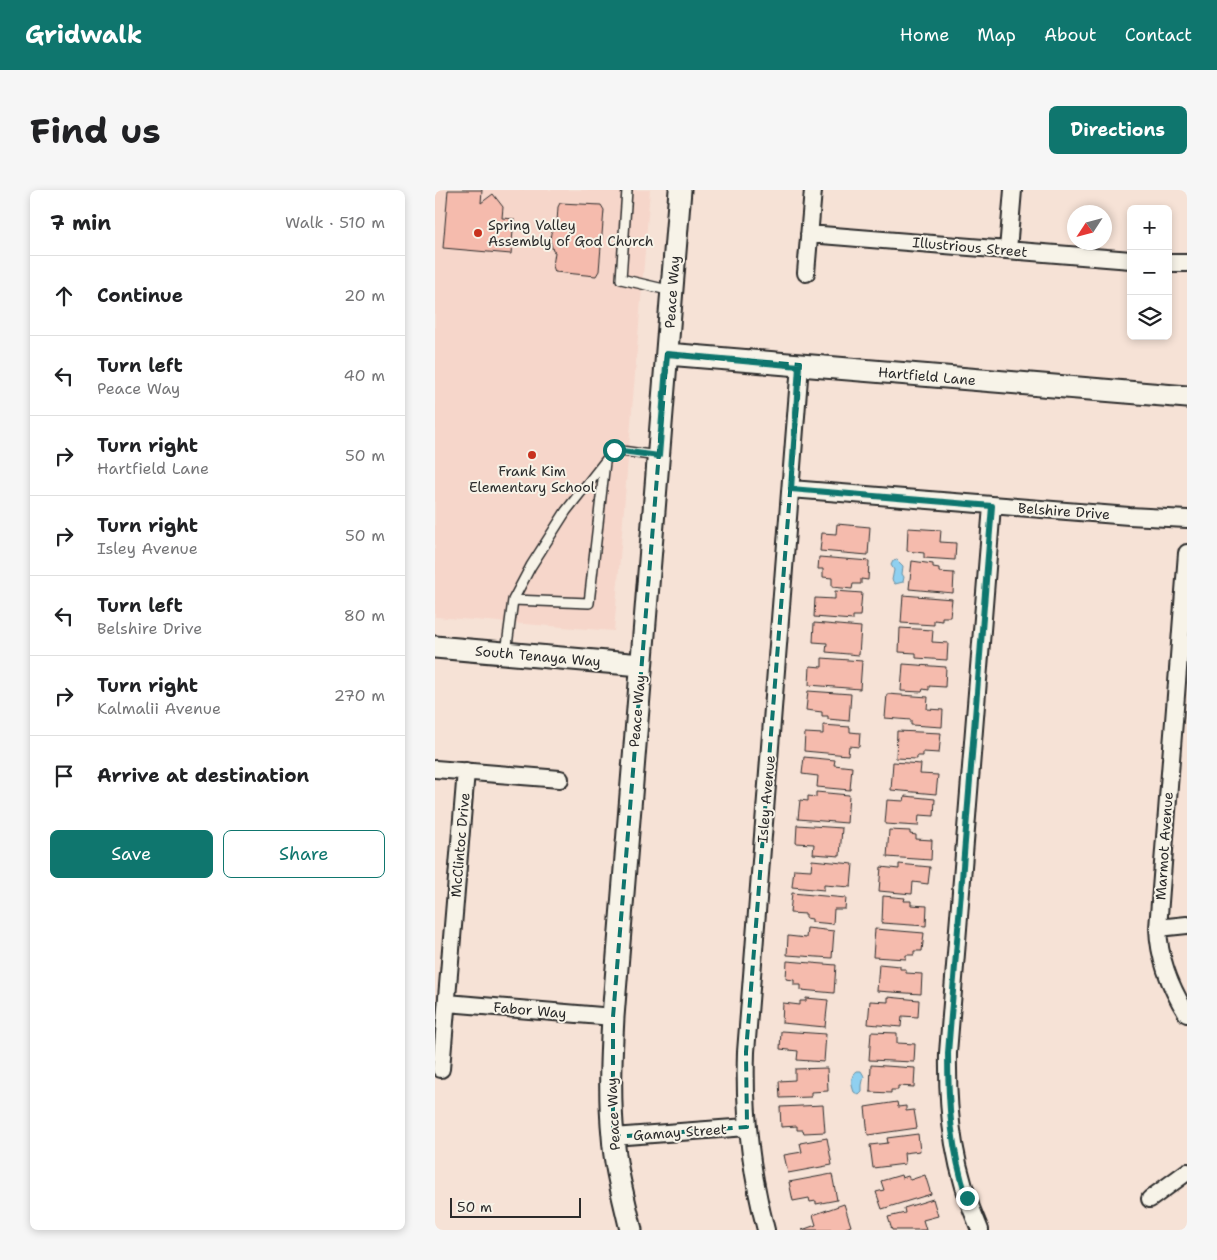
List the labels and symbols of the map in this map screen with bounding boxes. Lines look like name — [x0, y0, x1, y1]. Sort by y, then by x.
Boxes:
north arrow — [1067, 205, 1112, 250]
place label: Spring Valley Assembly of God Church — [488, 216, 654, 250]
marker: Spring Valley Assembly of God Church — [472, 227, 484, 239]
street label: Illustrious Street — [912, 233, 1028, 261]
street label: Peace Way — [660, 255, 684, 329]
street label: Hartfield Lane — [877, 363, 977, 389]
route start — [603, 439, 626, 462]
marker: Frank Kim Elementary School — [526, 449, 538, 461]
place label: Frank Kim Elementary School — [469, 462, 596, 496]
street label: Belshire Drive — [1017, 499, 1111, 523]
street label: South Tenaya Way — [474, 642, 602, 670]
street label: Peace Way — [625, 674, 649, 748]
street label: Isley Avenue — [753, 754, 779, 844]
street label: Marmot Avenue — [1151, 791, 1177, 901]
street label: McClintoc Drive — [446, 792, 474, 898]
street label: Fabor Way — [493, 998, 567, 1022]
street label: Peace Way — [602, 1077, 624, 1151]
street label: Gamay Street — [633, 1120, 727, 1144]
route end — [956, 1187, 979, 1210]
scale bar — [450, 1195, 581, 1218]

